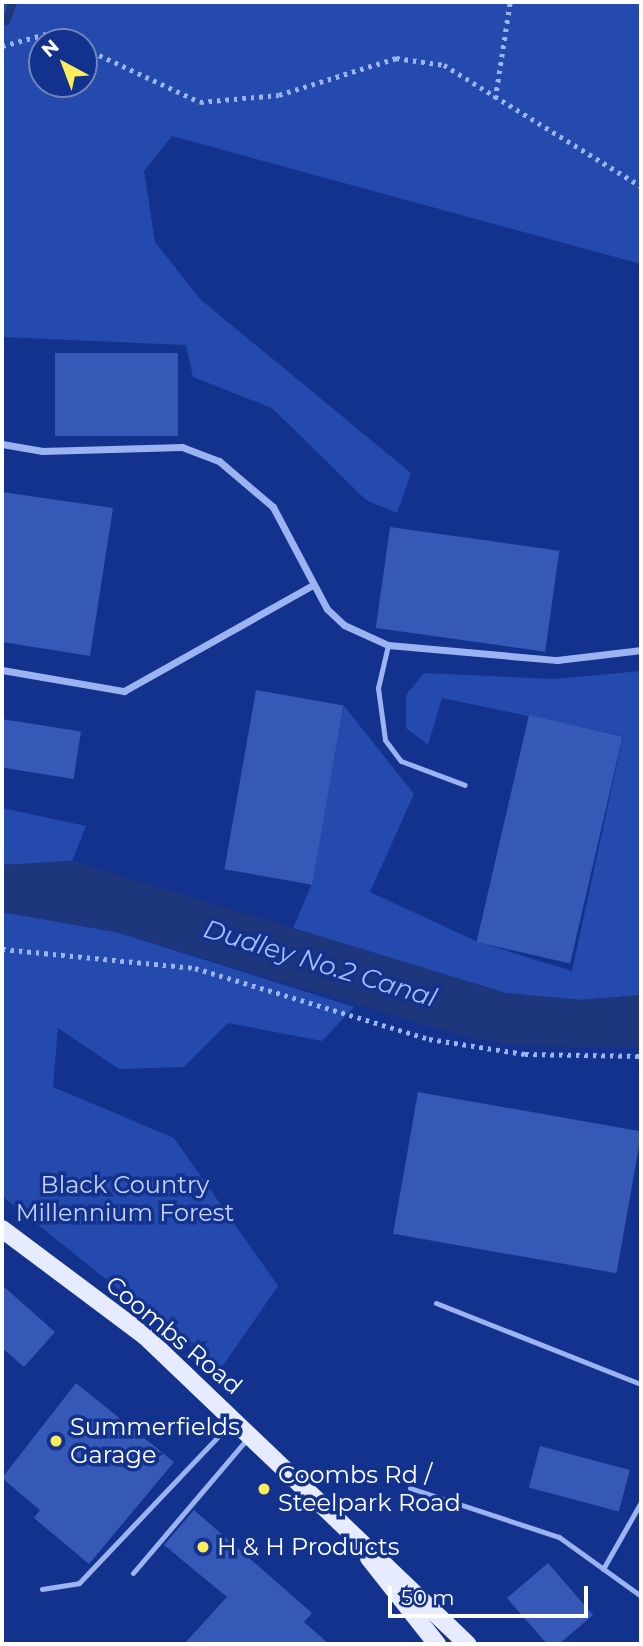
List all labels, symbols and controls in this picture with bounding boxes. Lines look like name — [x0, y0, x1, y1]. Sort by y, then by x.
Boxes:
north arrow — [28, 28, 98, 98]
text: N — [37, 35, 64, 62]
water label: Dudley No.2 Canal — [200, 914, 440, 1014]
park label: Black Country Millennium Forest — [16, 1171, 234, 1227]
street label: Coombs Road — [100, 1270, 248, 1400]
place label: Summerfields Garage — [70, 1413, 240, 1469]
marker: Summerfields Garage — [48, 1433, 64, 1449]
place label: Coombs Rd / Steelpark Road — [278, 1461, 461, 1517]
marker: Coombs Rd / Steelpark Road — [256, 1481, 272, 1497]
place label: H & H Products — [217, 1533, 400, 1561]
marker: H & H Products — [195, 1539, 211, 1555]
scale bar — [391, 1572, 590, 1616]
text: 50 m — [401, 1585, 455, 1610]

